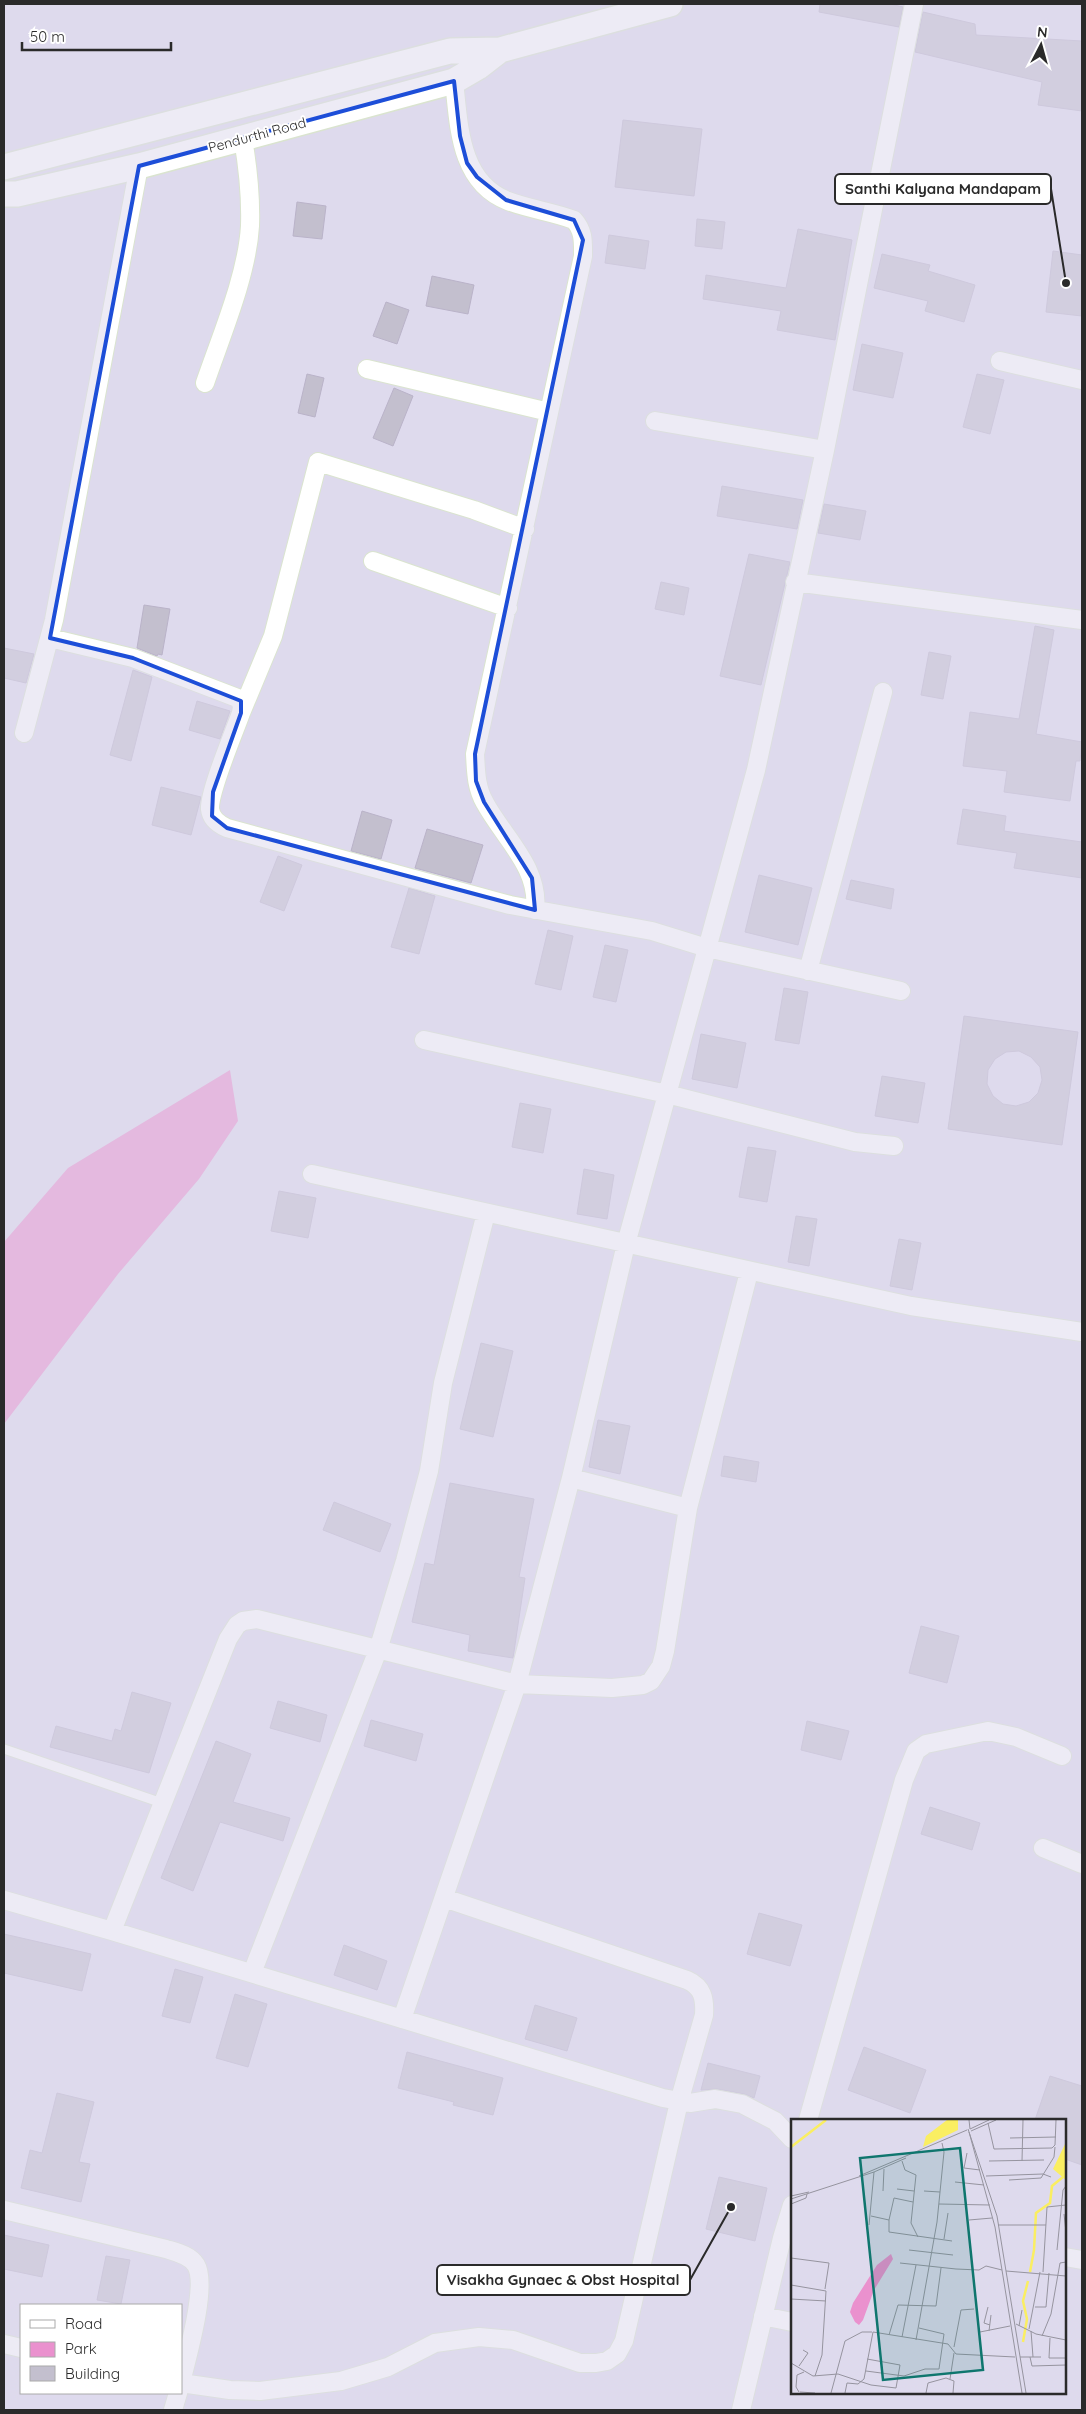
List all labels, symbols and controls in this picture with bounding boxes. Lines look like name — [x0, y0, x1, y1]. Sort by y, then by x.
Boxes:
scale bar — [22, 20, 171, 52]
north arrow — [1016, 20, 1066, 70]
text: N — [1036, 23, 1048, 42]
text: 50 m — [30, 27, 65, 46]
street label: Pendurthi Road — [206, 113, 308, 157]
callout: Santhi Kalyana Mandapam — [835, 174, 1051, 204]
text: Santhi Kalyana Mandapam — [845, 179, 1041, 198]
inset map — [791, 2119, 1066, 2394]
callout: Visakha Gynaec & Obst Hospital — [437, 2265, 690, 2295]
text: Visakha Gynaec & Obst Hospital — [447, 2270, 679, 2289]
legend — [20, 2304, 182, 2394]
text: Road — [65, 2314, 102, 2333]
text: Park — [65, 2339, 97, 2358]
text: Building — [65, 2364, 120, 2383]

